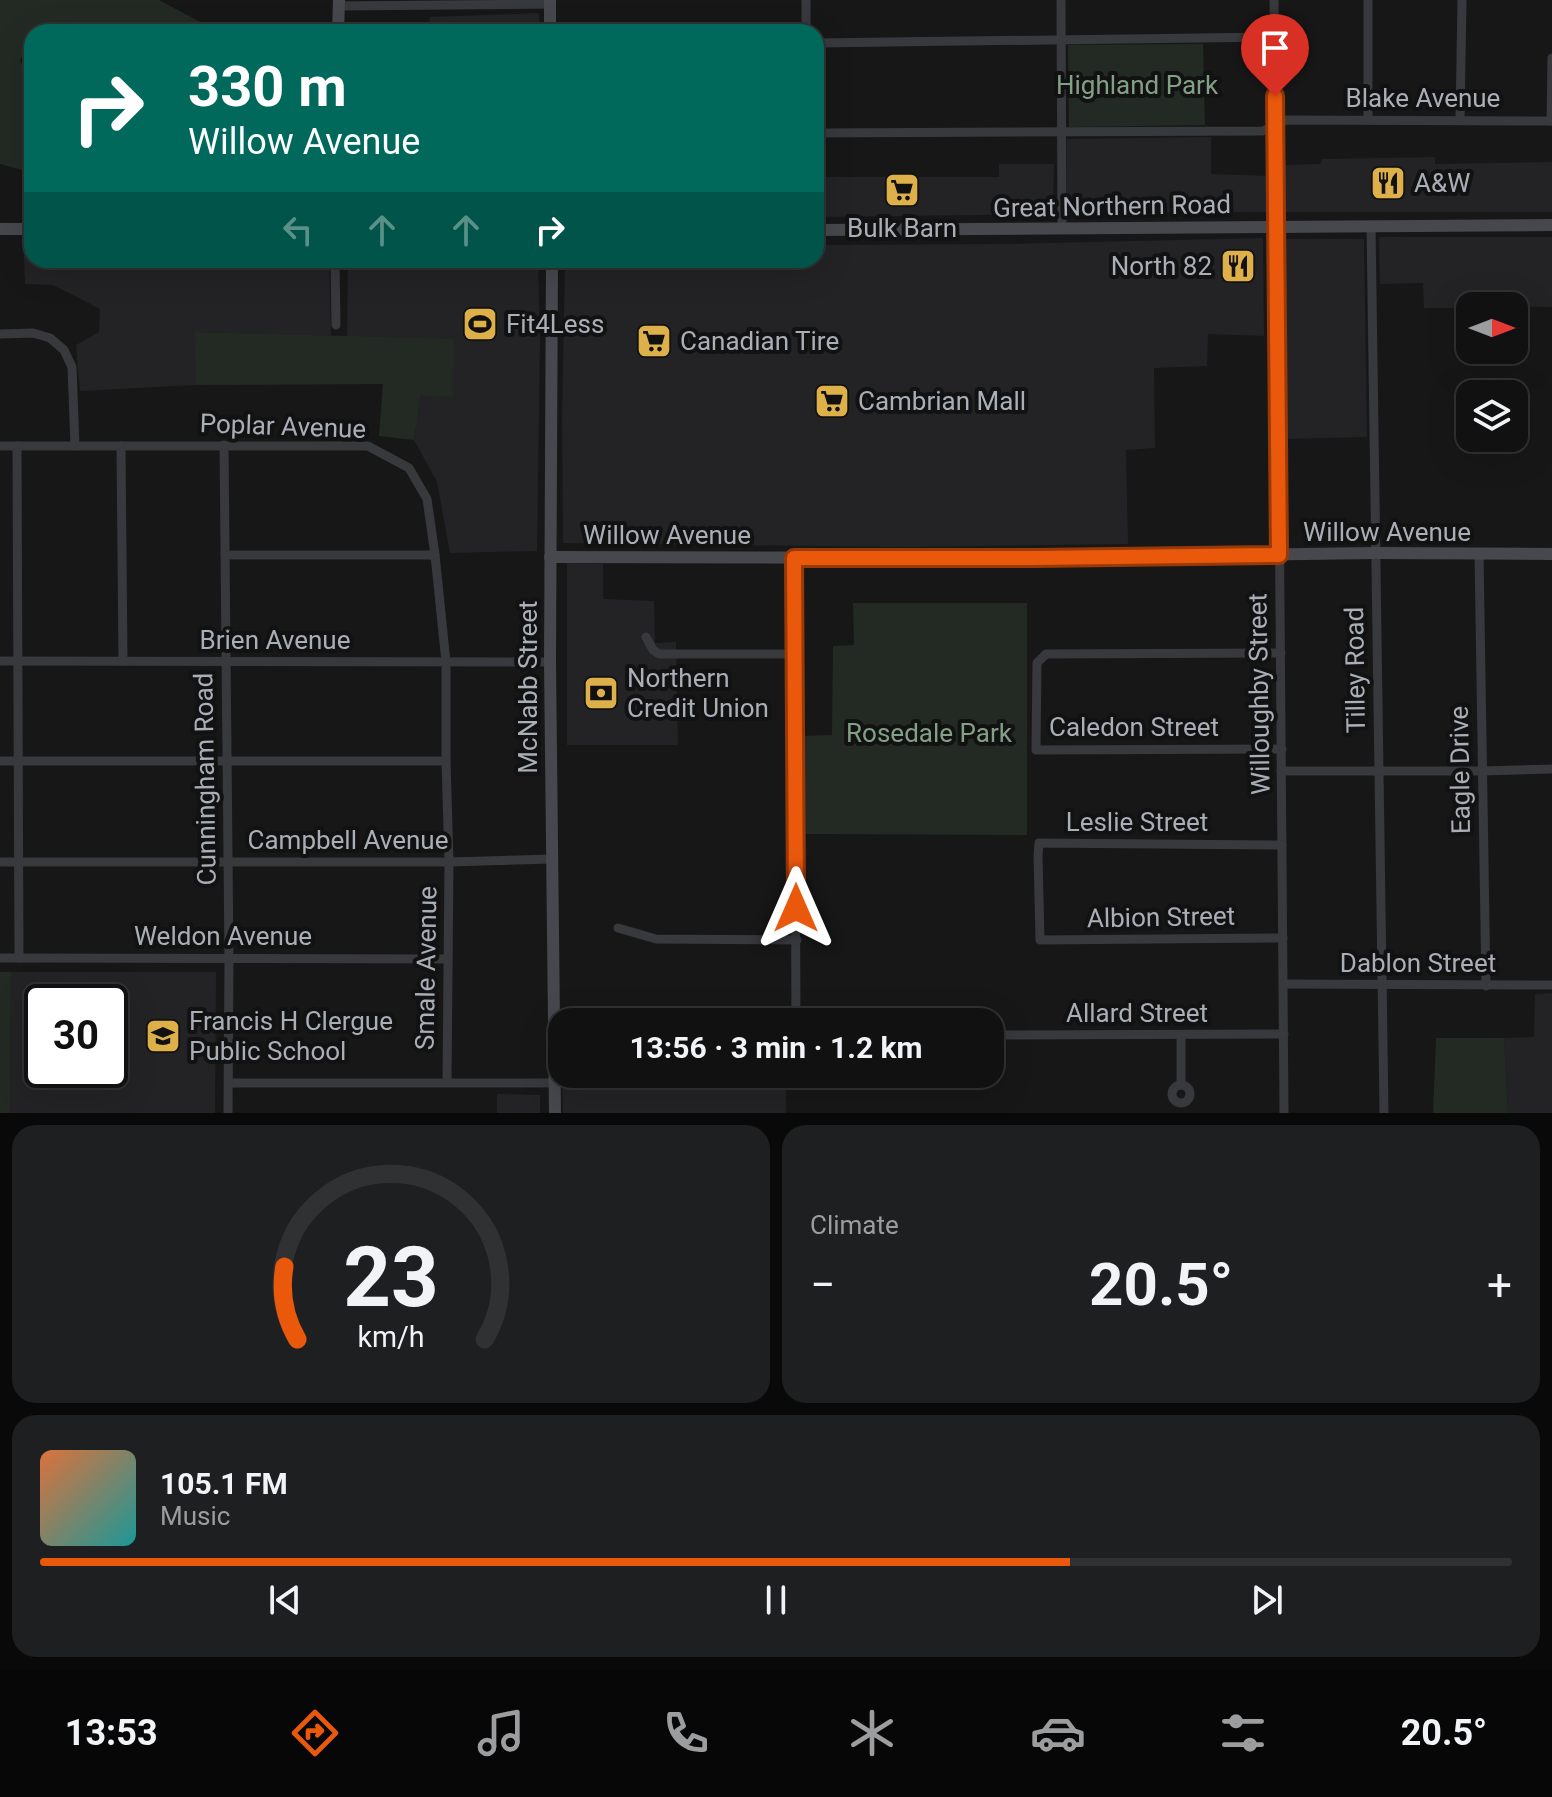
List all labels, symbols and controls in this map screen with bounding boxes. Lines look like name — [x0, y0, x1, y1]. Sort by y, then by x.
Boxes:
pin — [1241, 14.0, 1309, 96]
icon: arrive — [1253, 26, 1297, 70]
text: 330 m — [188, 54, 347, 120]
icon: right — [56, 56, 160, 160]
park label: Highland Park — [1056, 70, 1219, 100]
street label: Blake Avenue — [1346, 83, 1500, 113]
text: Willow Avenue — [188, 121, 420, 163]
restaurant icon: A&W — [1369, 164, 1407, 202]
place label: A&W — [1414, 168, 1470, 198]
supermarket icon: Bulk Barn — [883, 171, 921, 209]
street label: Great Northern Road — [993, 189, 1231, 223]
icon: left — [276, 208, 320, 252]
icon: ahead — [360, 208, 404, 252]
icon: ahead — [444, 208, 488, 252]
icon: right — [528, 208, 572, 252]
place label: Bulk Barn — [847, 213, 957, 243]
restaurant icon: North 82 — [1219, 247, 1257, 285]
place label: North 82 — [1111, 251, 1212, 281]
north arrow — [1456, 292, 1528, 364]
map controls — [1456, 292, 1528, 452]
sports icon: Fit4Less — [461, 305, 499, 343]
place label: Fit4Less — [506, 309, 604, 339]
supermarket icon: Canadian Tire — [635, 322, 673, 360]
place label: Canadian Tire — [680, 326, 839, 356]
button: layers — [1456, 380, 1528, 452]
supermarket icon: Cambrian Mall — [813, 382, 851, 420]
place label: Cambrian Mall — [858, 386, 1026, 416]
street label: Poplar Avenue — [199, 408, 367, 444]
street label: Willow Avenue — [1303, 517, 1471, 547]
street label: Willow Avenue — [583, 520, 751, 550]
street label: Willoughby Street — [1242, 593, 1276, 795]
street label: McNabb Street — [513, 600, 543, 774]
street label: Tilley Road — [1339, 606, 1371, 734]
street label: Brien Avenue — [200, 625, 350, 655]
place label: Northern Credit Union — [627, 663, 769, 723]
street label: Cunningham Road — [188, 672, 222, 886]
bank icon: Northern Credit Union — [582, 674, 620, 712]
street label: Eagle Drive — [1444, 705, 1476, 835]
street label: Caledon Street — [1049, 712, 1219, 742]
park label: Rosedale Park — [846, 718, 1013, 748]
street label: Leslie Street — [1066, 807, 1208, 837]
street label: Campbell Avenue — [248, 825, 448, 855]
position arrow — [754, 866, 838, 950]
street label: Smale Avenue — [410, 886, 442, 1050]
street label: Albion Street — [1087, 901, 1235, 933]
street label: Weldon Avenue — [134, 921, 312, 951]
street label: Dablon Street — [1340, 948, 1496, 978]
speed limit sign: 30 — [24, 984, 128, 1088]
street label: Allard Street — [1066, 998, 1208, 1028]
place label: Francis H Clergue Public School — [189, 1006, 393, 1066]
school or university icon: Francis H Clergue Public School — [144, 1017, 182, 1055]
text: 13:56 · 3 min · 1.2 km — [629, 1030, 923, 1065]
text: Climate — [810, 1210, 899, 1240]
text: 23 — [343, 1229, 439, 1326]
text: 20.5° — [1089, 1249, 1233, 1320]
text: − — [810, 1259, 835, 1311]
text: + — [1487, 1259, 1512, 1311]
text: km/h — [357, 1320, 425, 1354]
text: 105.1 FM — [160, 1466, 288, 1501]
text: Music — [160, 1501, 230, 1531]
icon: previous — [263, 1578, 307, 1622]
icon: pause — [754, 1578, 798, 1622]
icon: next — [1245, 1578, 1289, 1622]
icon: directions — [287, 1705, 343, 1761]
icon: music — [473, 1705, 529, 1761]
icon: phone — [658, 1705, 714, 1761]
icon: climate — [844, 1705, 900, 1761]
icon: car — [1030, 1705, 1086, 1761]
icon: filters — [1215, 1705, 1271, 1761]
text: 13:53 — [65, 1712, 158, 1754]
text: 20.5° — [1401, 1712, 1487, 1754]

